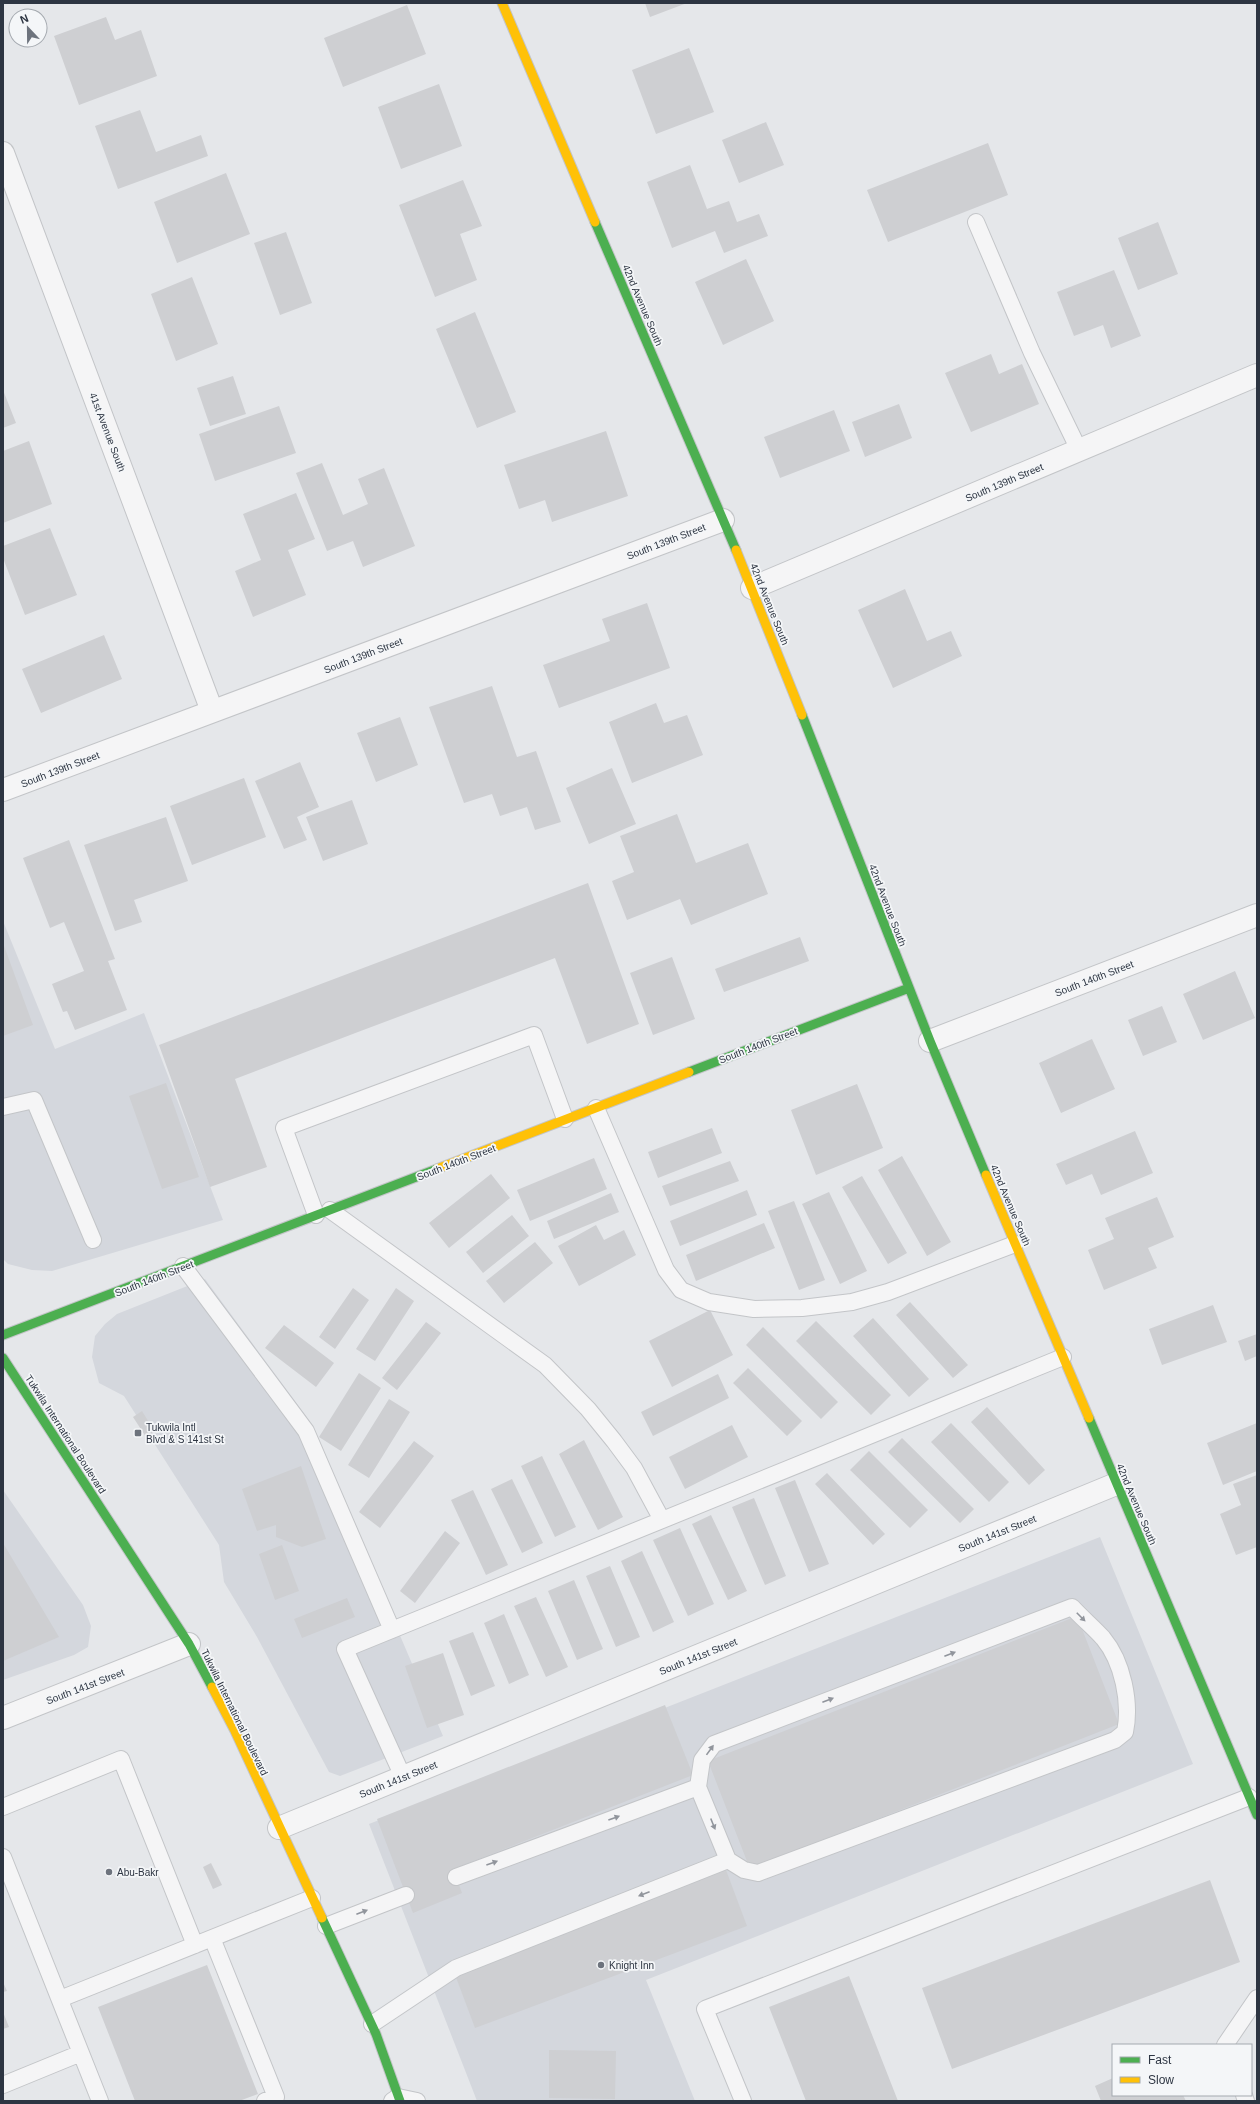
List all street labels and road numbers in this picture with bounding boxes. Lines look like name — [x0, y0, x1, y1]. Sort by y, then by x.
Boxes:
street label: 42nd Avenue South — [620, 263, 665, 347]
street label: 41st Avenue South — [87, 391, 128, 473]
street label: South 139th Street — [964, 461, 1045, 504]
street label: South 139th Street — [625, 521, 707, 562]
street label: 42nd Avenue South — [748, 562, 791, 647]
street label: South 139th Street — [322, 635, 404, 676]
street label: South 139th Street — [19, 749, 101, 790]
street label: 42nd Avenue South — [867, 863, 908, 948]
street label: South 140th Street — [1053, 958, 1135, 999]
street label: South 140th Street — [717, 1025, 799, 1066]
street label: South 140th Street — [415, 1142, 497, 1183]
street label: 42nd Avenue South — [988, 1163, 1033, 1247]
street label: South 140th Street — [113, 1258, 195, 1299]
street label: Tukwila International Boulevard — [23, 1373, 108, 1496]
street label: 42nd Avenue South — [1114, 1462, 1159, 1546]
street label: South 141st Street — [957, 1513, 1038, 1554]
street label: South 141st Street — [658, 1636, 739, 1677]
street label: Tukwila International Boulevard — [199, 1647, 270, 1777]
street label: South 141st Street — [45, 1666, 126, 1706]
street label: South 141st Street — [358, 1759, 439, 1800]

